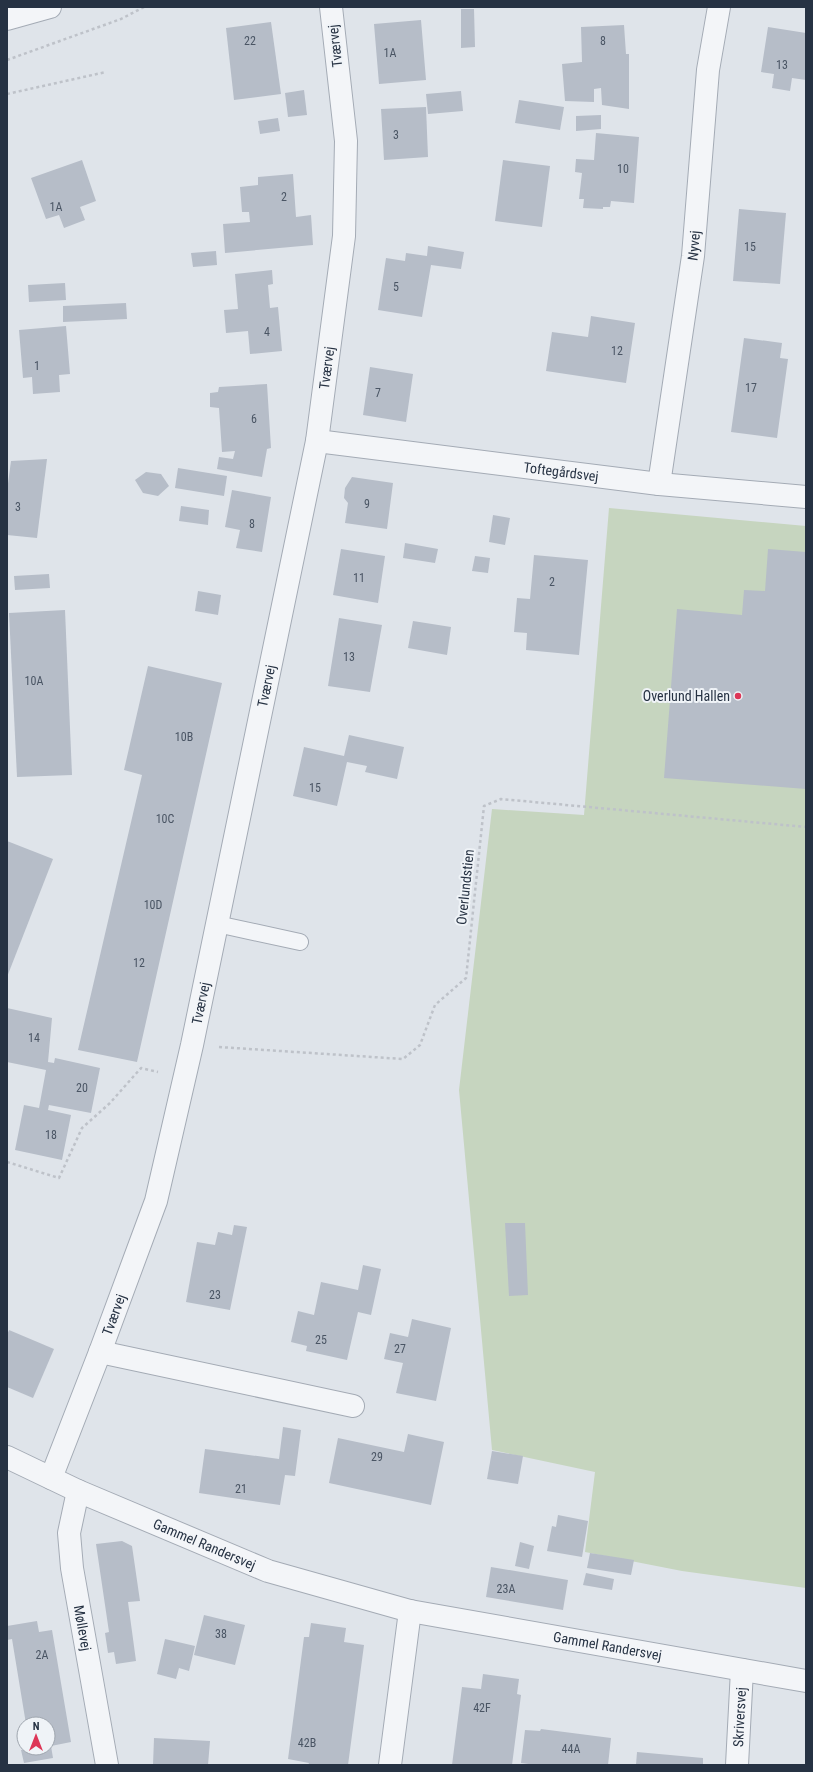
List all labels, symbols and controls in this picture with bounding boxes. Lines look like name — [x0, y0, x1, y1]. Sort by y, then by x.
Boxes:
street label: Tværvej — [325, 24, 345, 68]
house number: 22 — [244, 34, 256, 48]
house number: 8 — [600, 34, 606, 48]
house number: 1A — [384, 46, 397, 60]
house number: 13 — [776, 58, 788, 72]
house number: 3 — [393, 128, 399, 142]
house number: 10 — [617, 162, 629, 176]
house number: 2 — [281, 190, 287, 204]
house number: 1A — [50, 200, 63, 214]
street label: Nyvej — [684, 230, 703, 262]
house number: 15 — [744, 240, 756, 254]
house number: 5 — [393, 280, 399, 294]
house number: 4 — [264, 325, 270, 339]
house number: 12 — [611, 344, 623, 358]
street label: Tværvej — [316, 345, 337, 390]
house number: 1 — [34, 359, 40, 373]
house number: 17 — [745, 381, 757, 395]
house number: 7 — [375, 386, 381, 400]
house number: 6 — [251, 412, 257, 426]
street label: Toftegårdsvej — [523, 459, 600, 484]
house number: 9 — [364, 497, 370, 511]
house number: 3 — [15, 500, 21, 514]
house number: 8 — [249, 517, 255, 531]
house number: 11 — [353, 571, 365, 585]
house number: 2 — [549, 575, 555, 589]
house number: 13 — [343, 650, 355, 664]
street label: Tværvej — [254, 663, 278, 709]
house number: 10A — [25, 674, 43, 688]
place label: Overlund Hallen — [643, 688, 730, 704]
marker: Overlund Hallen — [733, 691, 743, 701]
house number: 10B — [175, 730, 193, 744]
house number: 15 — [309, 781, 321, 795]
house number: 10C — [156, 812, 175, 826]
street label: Overlundstien — [453, 848, 477, 926]
house number: 10D — [144, 898, 162, 912]
house number: 12 — [133, 956, 145, 970]
street label: Tværvej — [188, 981, 213, 1026]
house number: 14 — [28, 1031, 40, 1045]
house number: 20 — [76, 1081, 88, 1095]
house number: 18 — [45, 1128, 57, 1142]
house number: 23 — [209, 1288, 221, 1302]
street label: Tværvej — [99, 1292, 129, 1338]
house number: 25 — [315, 1333, 327, 1347]
house number: 27 — [394, 1342, 406, 1356]
house number: 29 — [371, 1450, 383, 1464]
house number: 21 — [235, 1482, 247, 1496]
street label: Gammel Randersvej — [151, 1516, 258, 1573]
house number: 23A — [497, 1582, 515, 1596]
street label: Møllevej — [71, 1604, 95, 1652]
house number: 38 — [215, 1627, 227, 1641]
street label: Gammel Randersvej — [552, 1628, 663, 1663]
house number: 2A — [36, 1648, 49, 1662]
street label: Skriversvej — [730, 1687, 749, 1747]
house number: 42F — [473, 1701, 491, 1715]
north arrow — [16, 1716, 56, 1756]
text: N — [33, 1720, 40, 1733]
house number: 42B — [298, 1736, 316, 1750]
house number: 44A — [562, 1742, 580, 1756]

